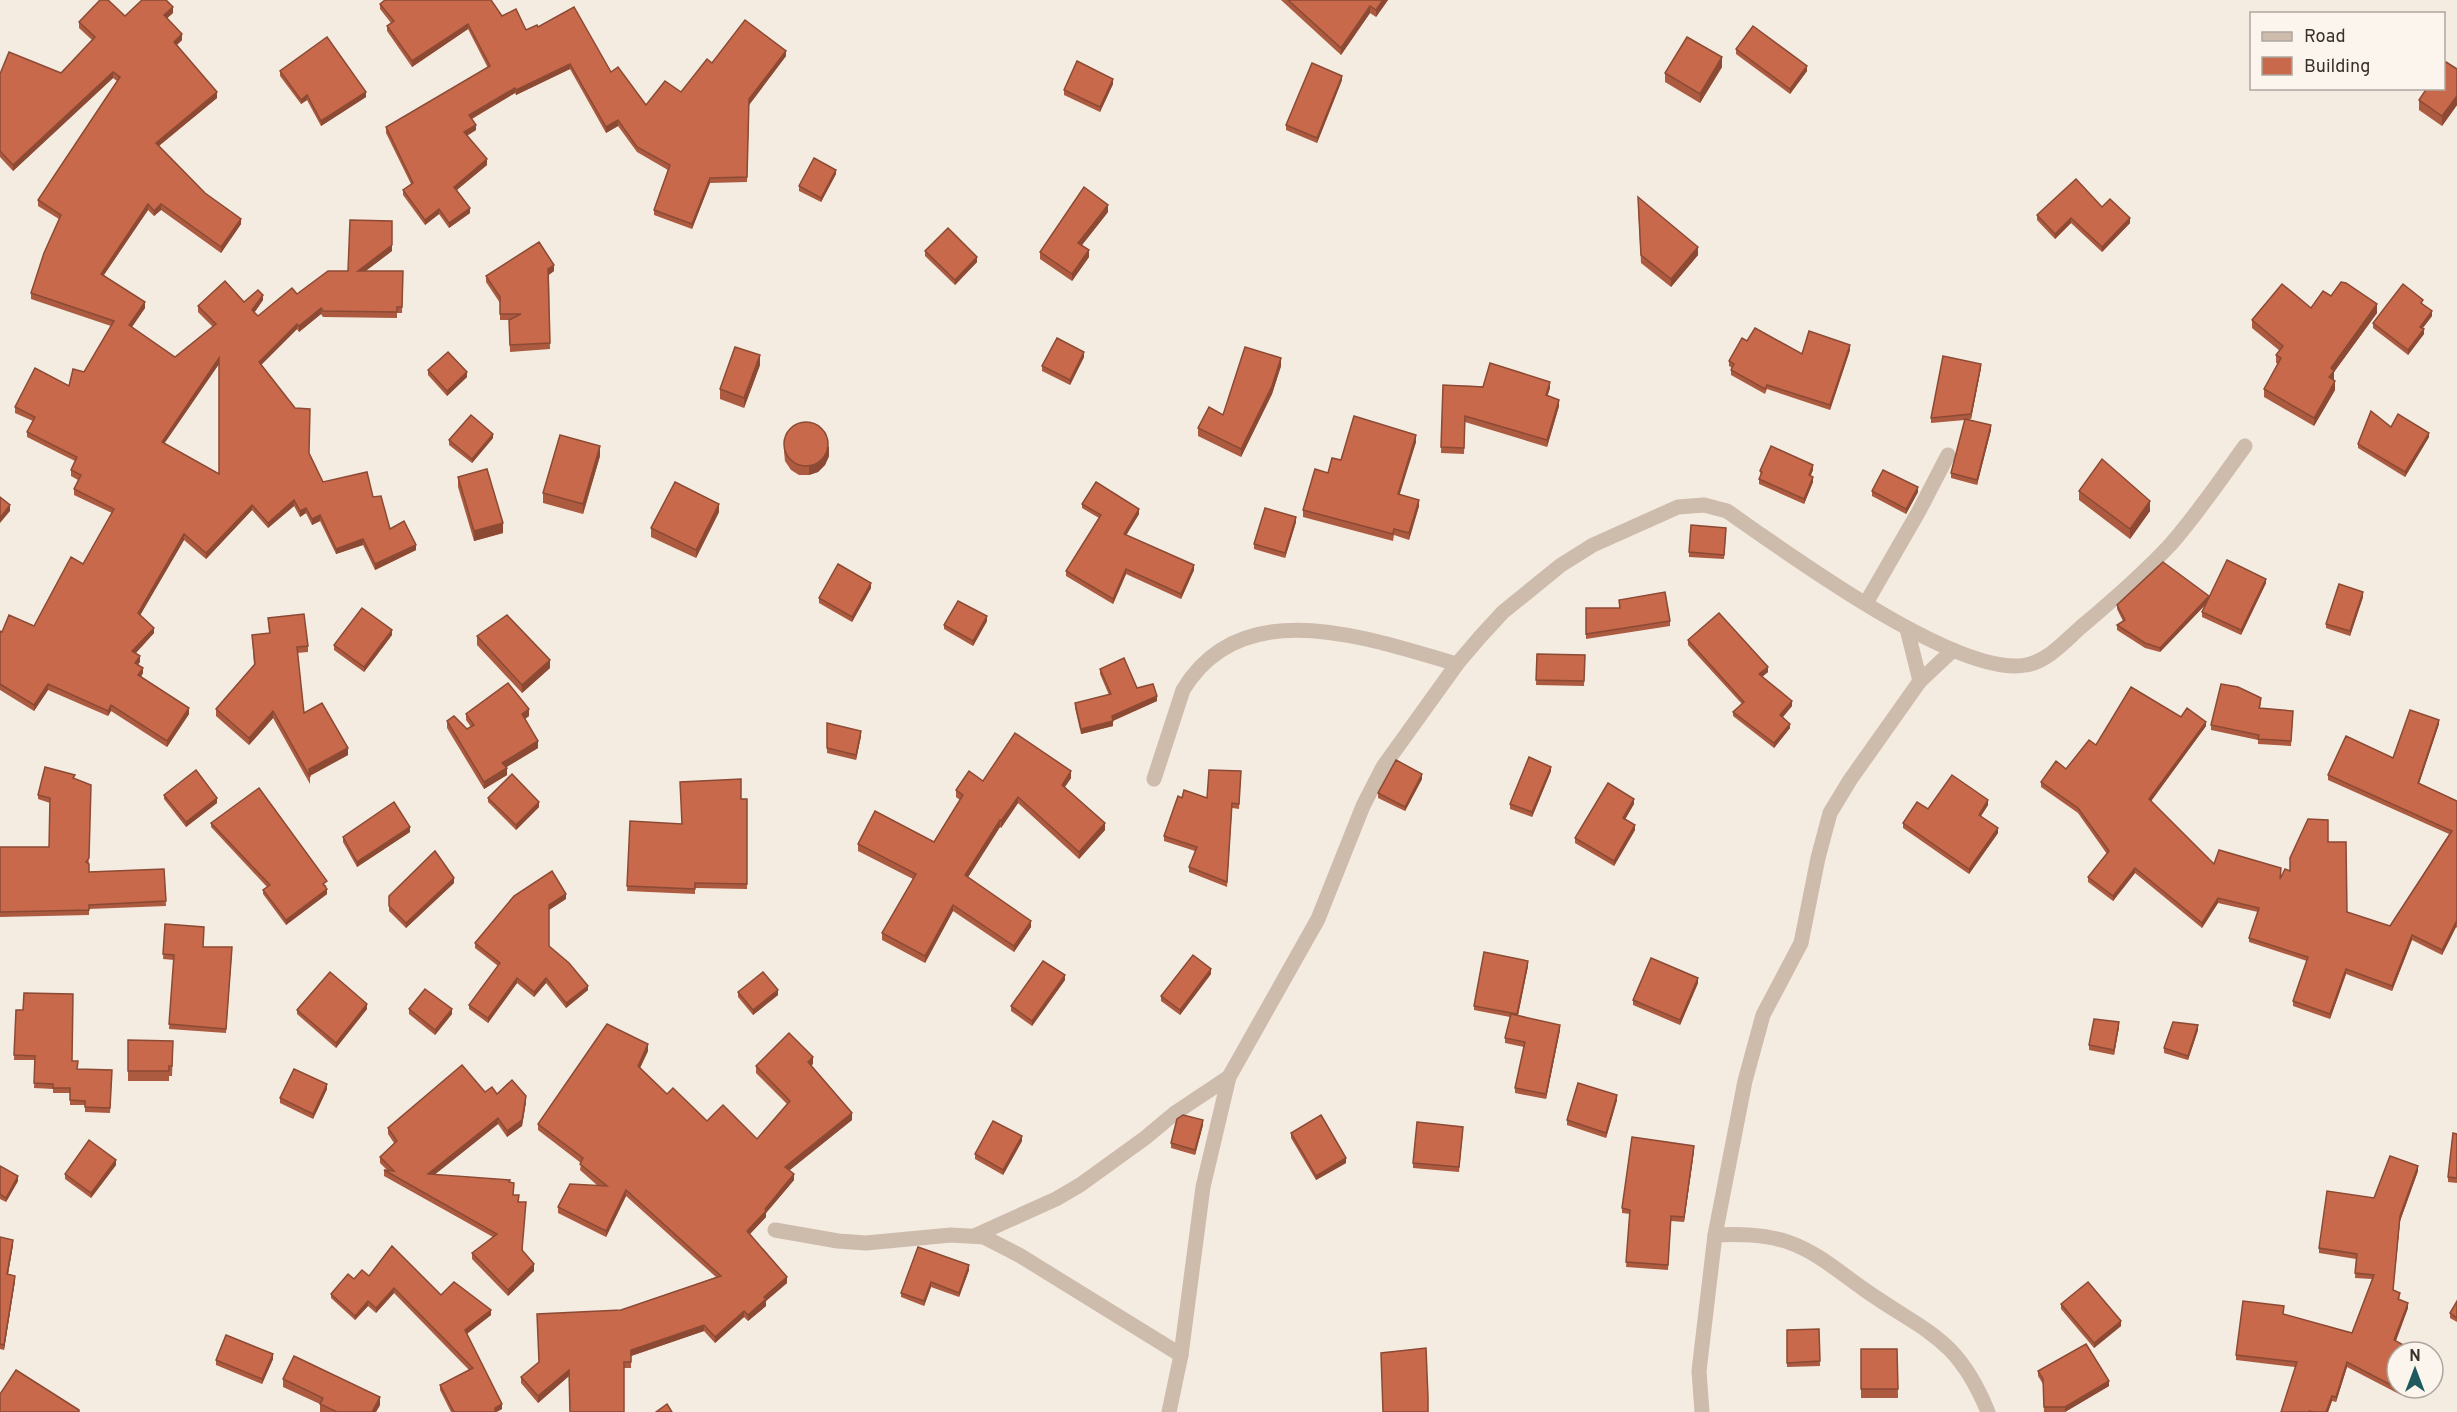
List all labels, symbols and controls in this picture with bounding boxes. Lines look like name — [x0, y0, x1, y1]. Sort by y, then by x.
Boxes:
legend — [2250, 12, 2445, 90]
text: Road — [2304, 26, 2346, 49]
text: Building — [2304, 56, 2370, 79]
north arrow — [2385, 1340, 2445, 1400]
text: N — [2409, 1347, 2421, 1367]

